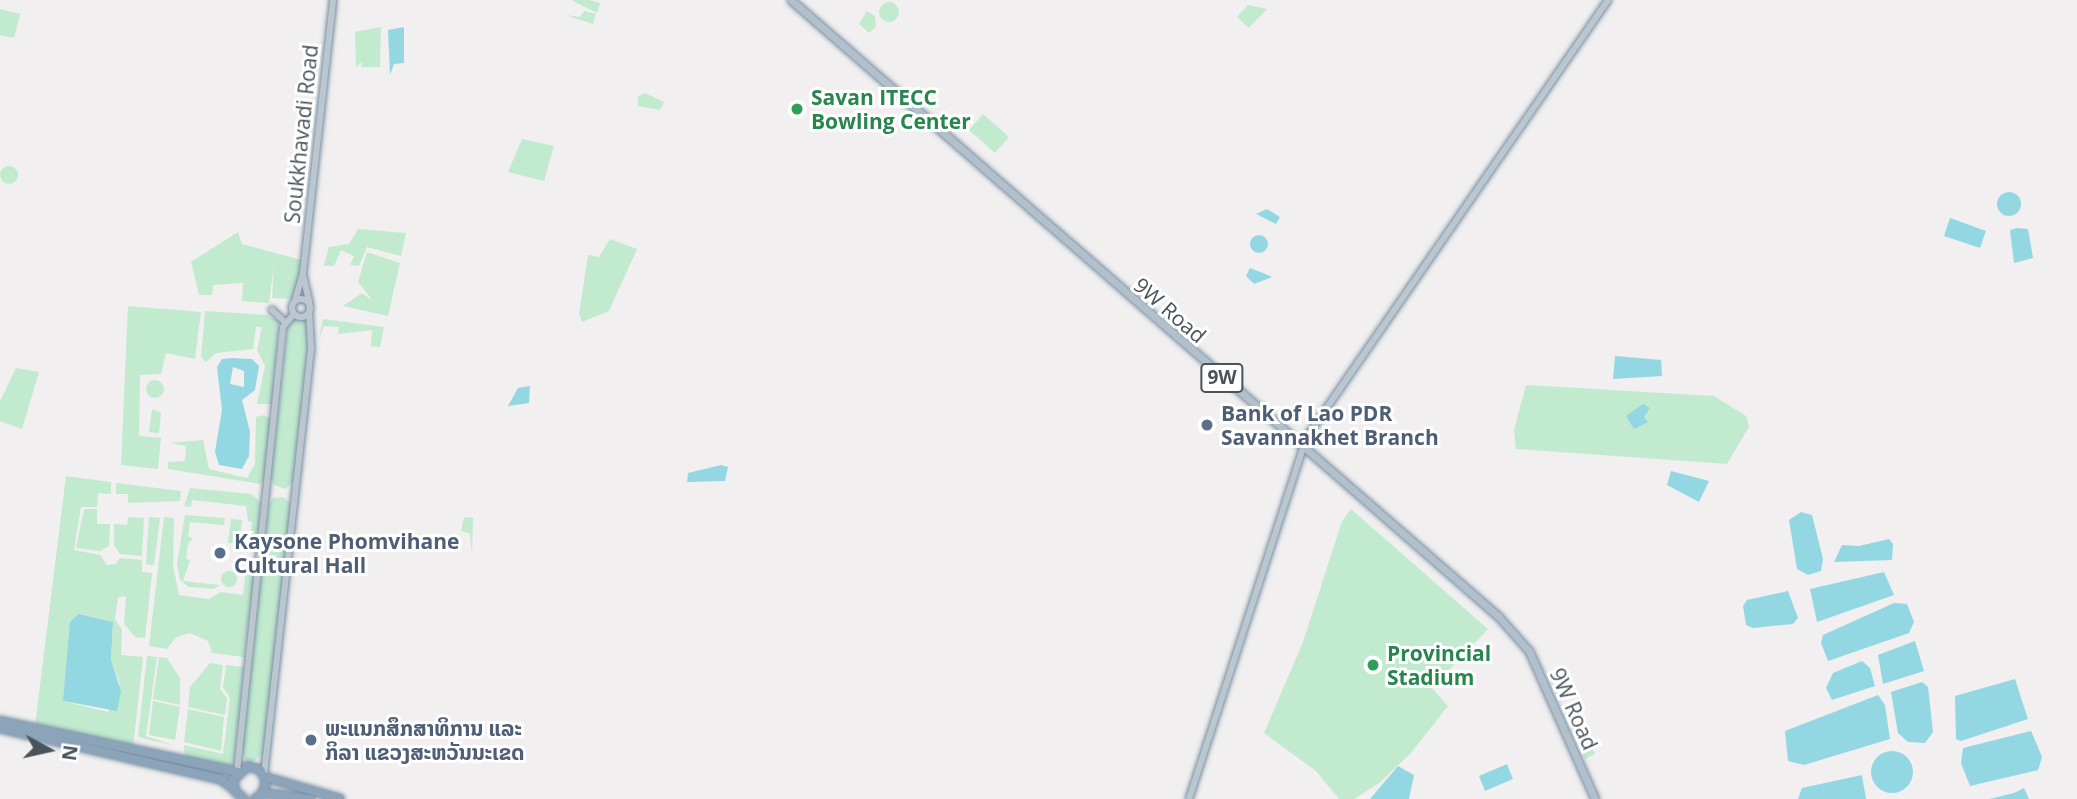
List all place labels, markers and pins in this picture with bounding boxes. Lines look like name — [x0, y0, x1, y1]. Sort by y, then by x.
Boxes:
place label: Savan ITECC Bowling Center — [811, 84, 971, 134]
marker: Savan ITECC Bowling Center — [789, 101, 805, 117]
place label: Bank of Lao PDR Savannakhet Branch — [1221, 400, 1439, 450]
marker: Bank of Lao PDR Savannakhet Branch — [1199, 417, 1215, 433]
place label: Kaysone Phomvihane Cultural Hall — [234, 528, 459, 578]
marker: Kaysone Phomvihane Cultural Hall — [212, 545, 228, 561]
place label: Provincial Stadium — [1387, 640, 1491, 690]
marker: Provincial Stadium — [1365, 657, 1381, 673]
place label: ພະແນກສຶກສາທິການ ແລະ ກິລາ ແຂວງສະຫວັນນະເຂດ — [325, 715, 524, 765]
marker: ພະແນກສຶກສາທິການ ແລະ ກິລາ ແຂວງສະຫວັນນະເຂດ — [303, 732, 319, 748]

